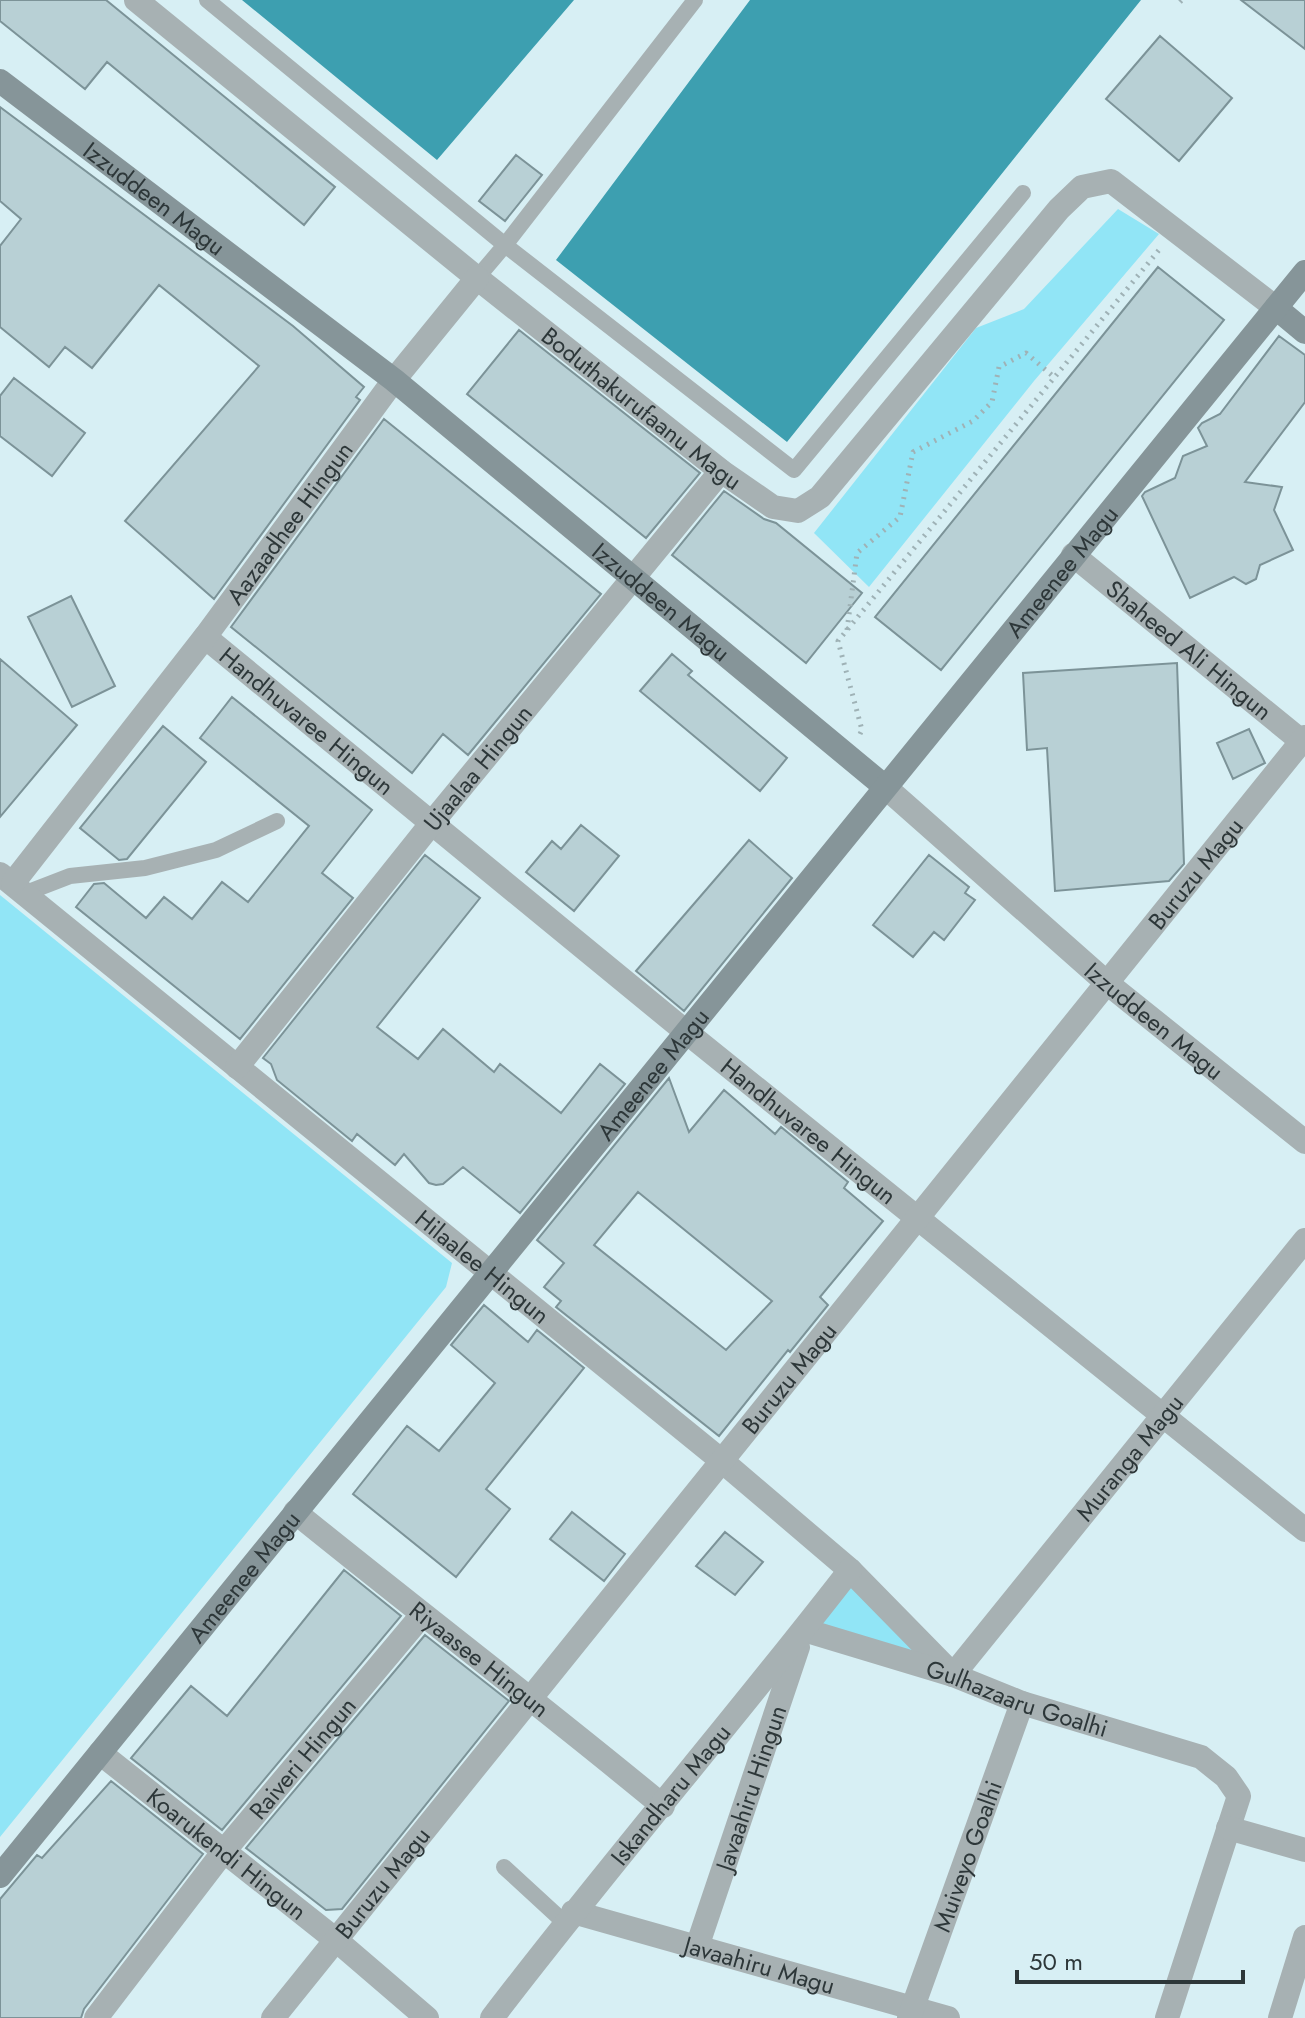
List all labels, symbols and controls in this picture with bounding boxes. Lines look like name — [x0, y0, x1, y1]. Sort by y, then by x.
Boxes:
street label: Izzuddeen Magu — [76, 133, 233, 264]
street label: Boduthakurufaanu Magu — [534, 318, 749, 498]
street label: Aazaadhee Hingun — [217, 434, 361, 611]
street label: Ameenee Magu — [997, 498, 1126, 645]
street label: Izzuddeen Magu — [585, 534, 738, 669]
street label: Shaheed Ali Hingun — [1099, 571, 1280, 728]
street label: Handhuvaree Hingun — [212, 638, 402, 803]
street label: Ujaalaa Hingun — [415, 697, 540, 838]
street label: Buruzu Magu — [1139, 810, 1251, 937]
street label: Izzuddeen Magu — [1077, 954, 1231, 1088]
street label: Ameenee Magu — [588, 1000, 717, 1147]
street label: Handhuvaree Hingun — [713, 1049, 904, 1212]
street label: Hilaalee Hingun — [408, 1201, 557, 1332]
street label: Buruzu Magu — [733, 1314, 845, 1441]
street label: Muranga Magu — [1067, 1386, 1191, 1528]
street label: Ameenee Magu — [179, 1503, 308, 1650]
street label: Riyaasee Hingun — [402, 1593, 557, 1725]
street label: Gulhazaaru Goalhi — [922, 1650, 1113, 1746]
street label: Raiveri Hingun — [240, 1689, 364, 1827]
street label: Javaahiru Hingun — [706, 1700, 795, 1878]
street label: Iskandharu Magu — [602, 1716, 738, 1873]
street label: Muiveyo Goalhi — [924, 1776, 1010, 1937]
street label: Koarukendi Hingun — [139, 1779, 314, 1928]
street label: Buruzu Magu — [326, 1819, 438, 1946]
street label: Javaahiru Magu — [677, 1926, 839, 2003]
scale bar — [1017, 1934, 1243, 1984]
text: 50 m — [1029, 1944, 1083, 1979]

